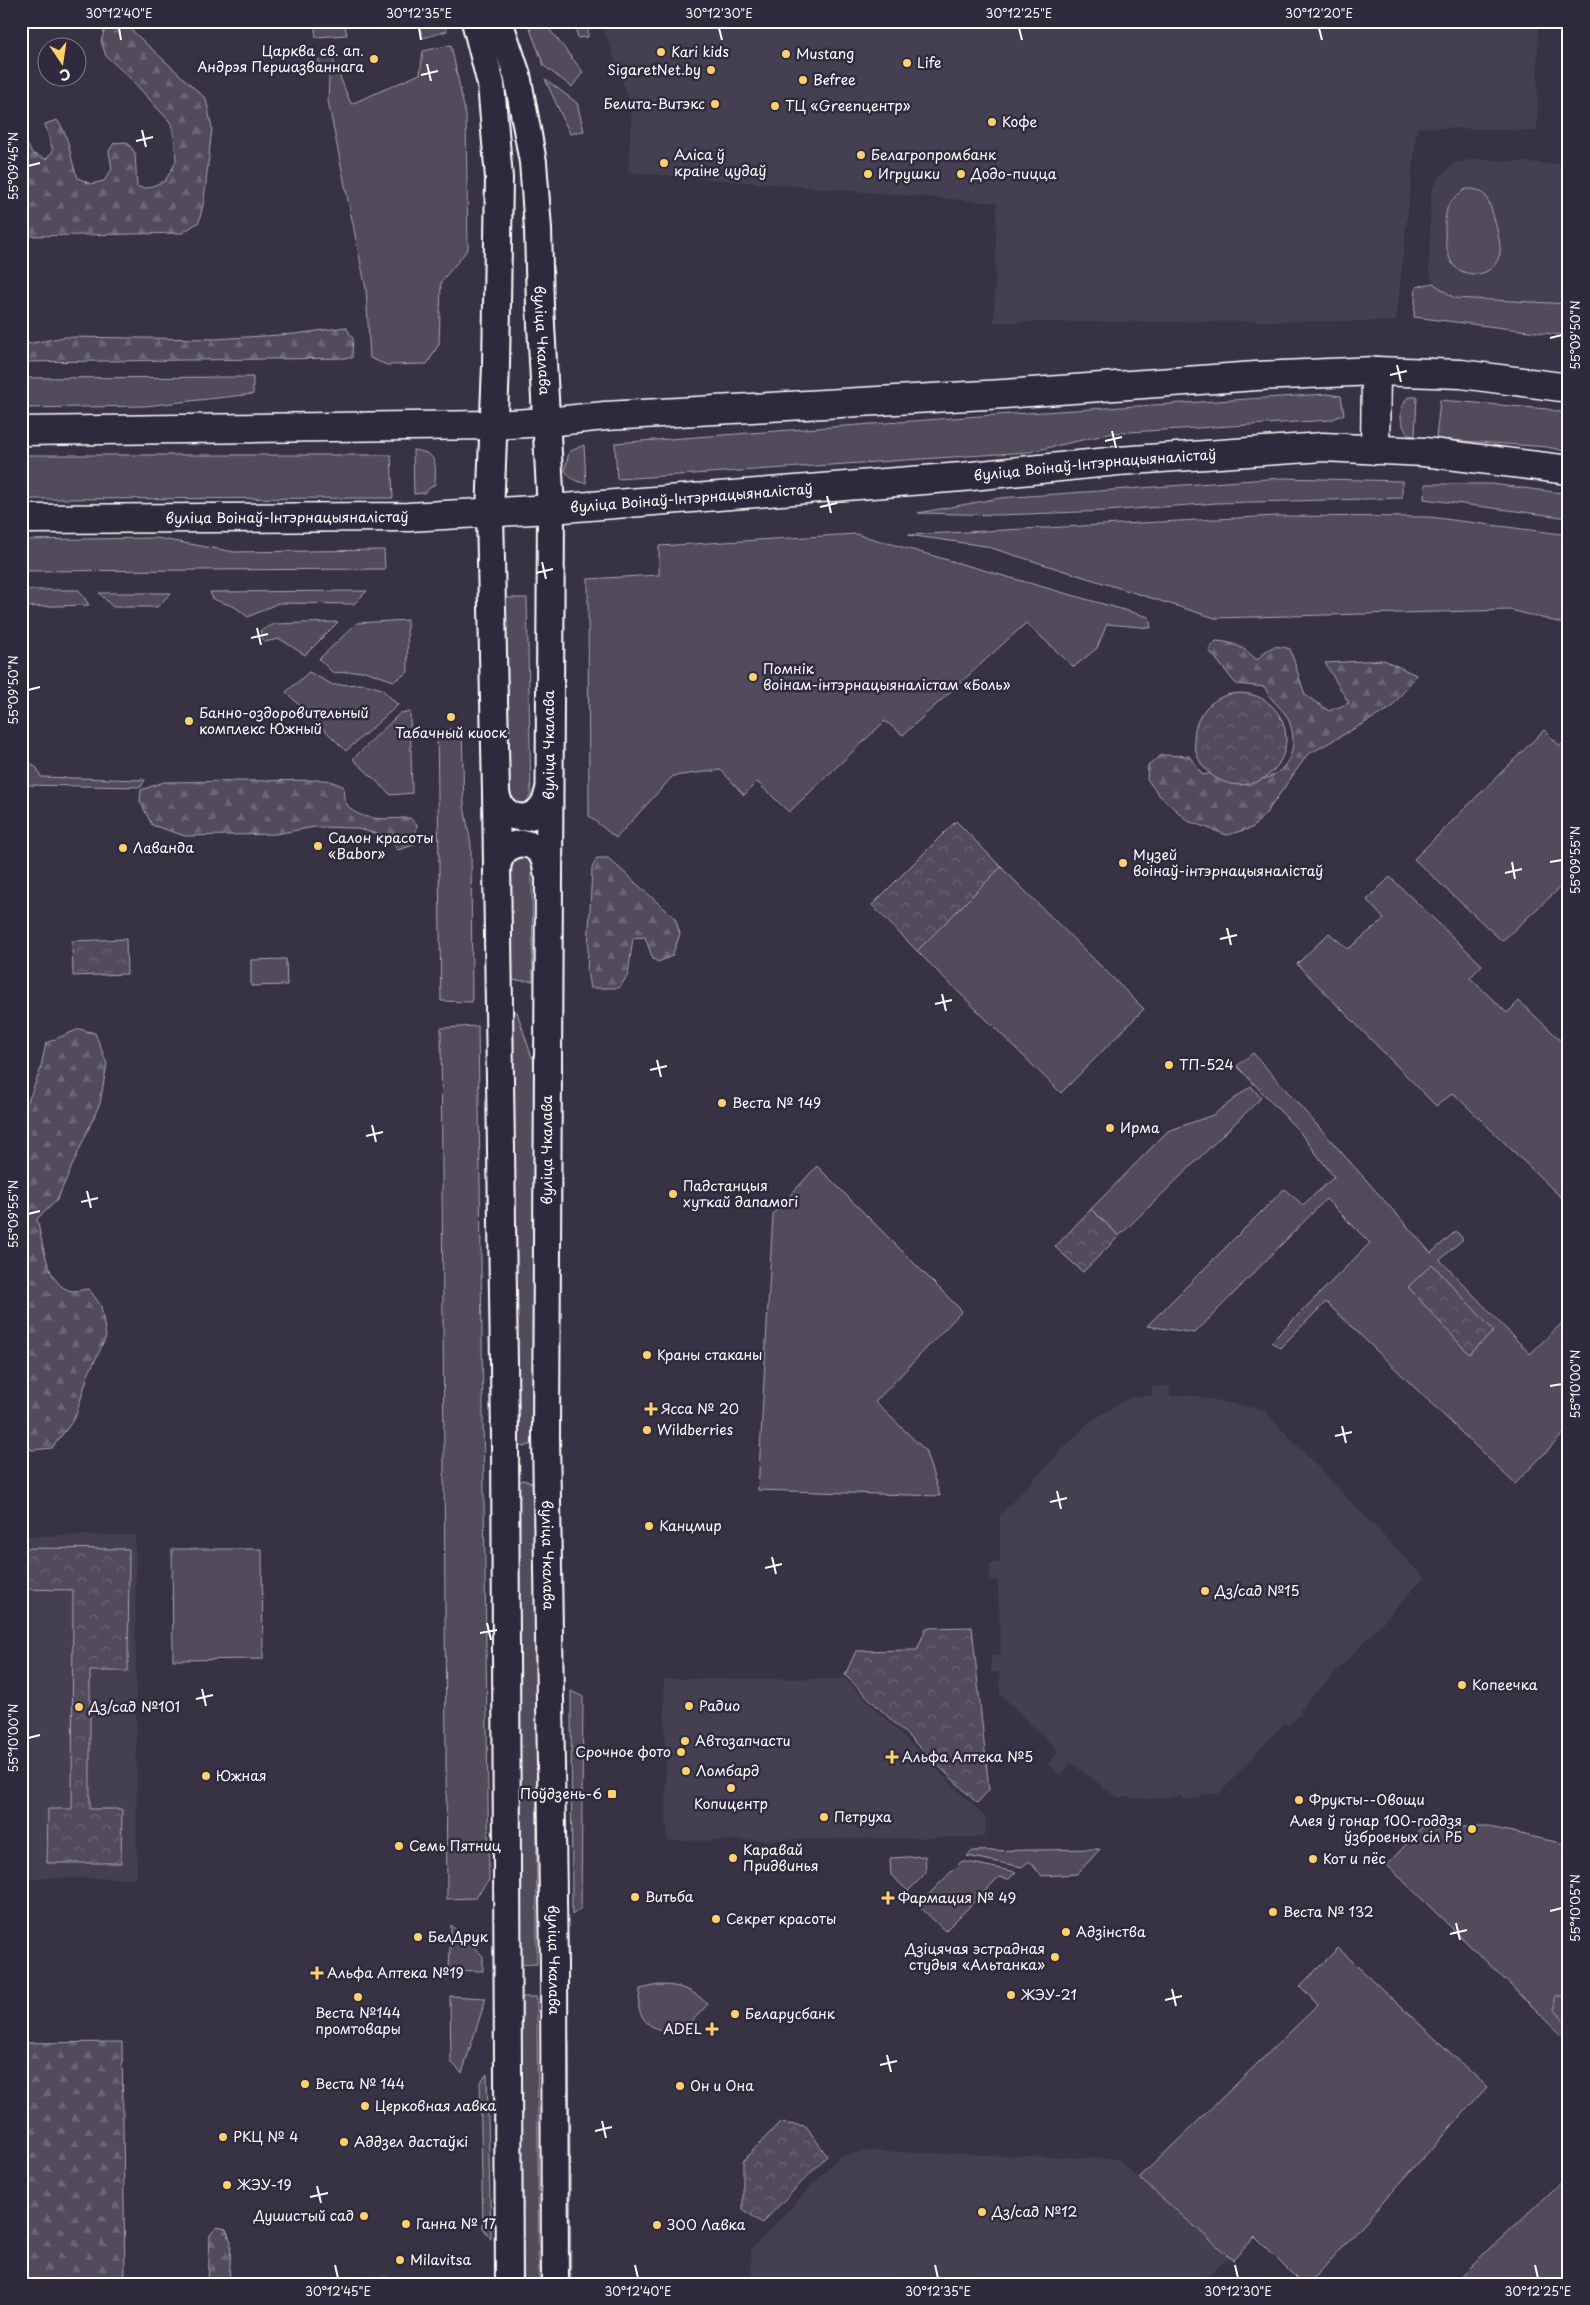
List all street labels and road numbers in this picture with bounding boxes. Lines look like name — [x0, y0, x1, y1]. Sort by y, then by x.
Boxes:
street label: вуліца Чкалава — [529, 285, 556, 396]
street label: вуліца Воінаў-Інтэрнацыяналістаў — [973, 443, 1217, 486]
street label: вуліца Воінаў-Інтэрнацыяналістаў — [569, 478, 813, 517]
street label: вуліца Воінаў-Інтэрнацыяналістаў — [165, 506, 409, 528]
street label: вуліца Чкалава — [538, 690, 559, 800]
street label: вуліца Чкалава — [536, 1095, 557, 1205]
street label: вуліца Чкалава — [537, 1500, 560, 1610]
street label: вуліца Чкалава — [543, 1905, 565, 2015]

